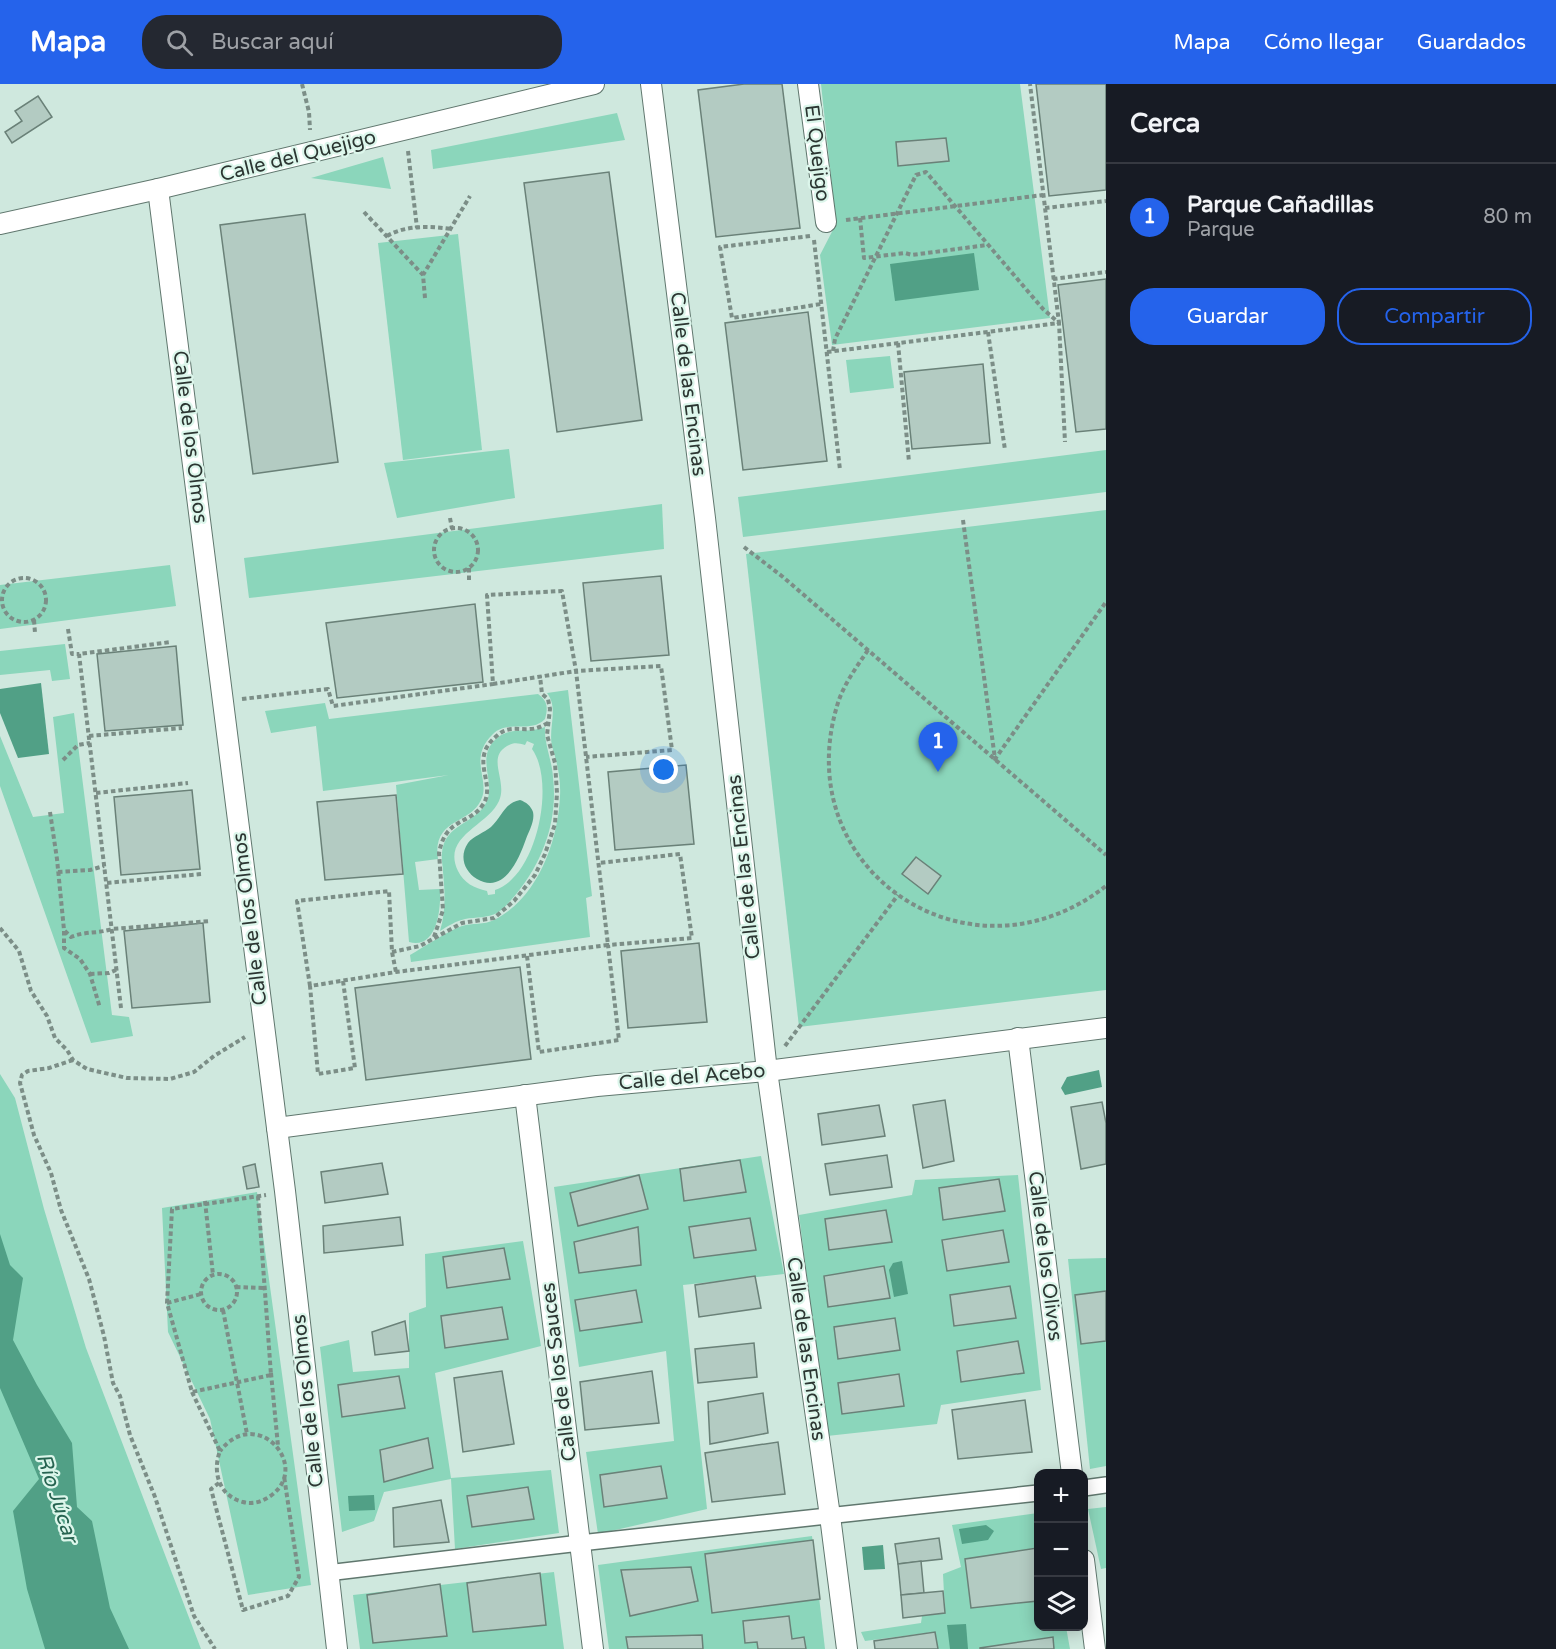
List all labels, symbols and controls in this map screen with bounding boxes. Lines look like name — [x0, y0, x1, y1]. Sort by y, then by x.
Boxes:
search box — [142, 15, 562, 69]
text: Mapa — [30, 25, 106, 59]
icon: search — [163, 26, 196, 59]
text: Buscar aquí — [211, 29, 334, 55]
text: Mapa — [1173, 30, 1231, 55]
text: Cómo llegar — [1264, 30, 1384, 55]
text: Guardados — [1417, 30, 1526, 55]
street label: El Quejigo — [799, 103, 835, 203]
text: Cerca — [1130, 108, 1200, 139]
street label: Calle del Quejigo — [217, 125, 379, 187]
text: Parque Cañadillas — [1187, 192, 1374, 218]
text: 1 — [1143, 205, 1156, 229]
text: 80 m — [1483, 205, 1532, 229]
text: Parque — [1187, 218, 1255, 242]
button: Guardar — [1130, 288, 1325, 345]
button: Compartir — [1337, 288, 1532, 345]
street label: Calle de las Encinas — [665, 291, 711, 477]
street label: Calle de los Olmos — [167, 349, 213, 525]
pin: 1 — [918, 722, 958, 772]
your location — [649, 755, 678, 784]
street label: Calle de las Encinas — [722, 774, 766, 960]
street label: Calle de los Olmos — [227, 831, 273, 1007]
street label: Calle del Acebo — [618, 1059, 766, 1095]
street label: Calle de los Olivos — [1023, 1170, 1067, 1342]
street label: Calle de las Encinas — [781, 1256, 831, 1442]
street label: Calle de los Sauces — [536, 1281, 582, 1463]
street label: Calle de los Olmos — [287, 1313, 329, 1489]
water label: Río Júcar — [31, 1450, 84, 1548]
map controls — [1034, 1469, 1088, 1631]
button: + — [1034, 1469, 1088, 1523]
button: − — [1034, 1523, 1088, 1577]
button: layers — [1034, 1577, 1088, 1631]

